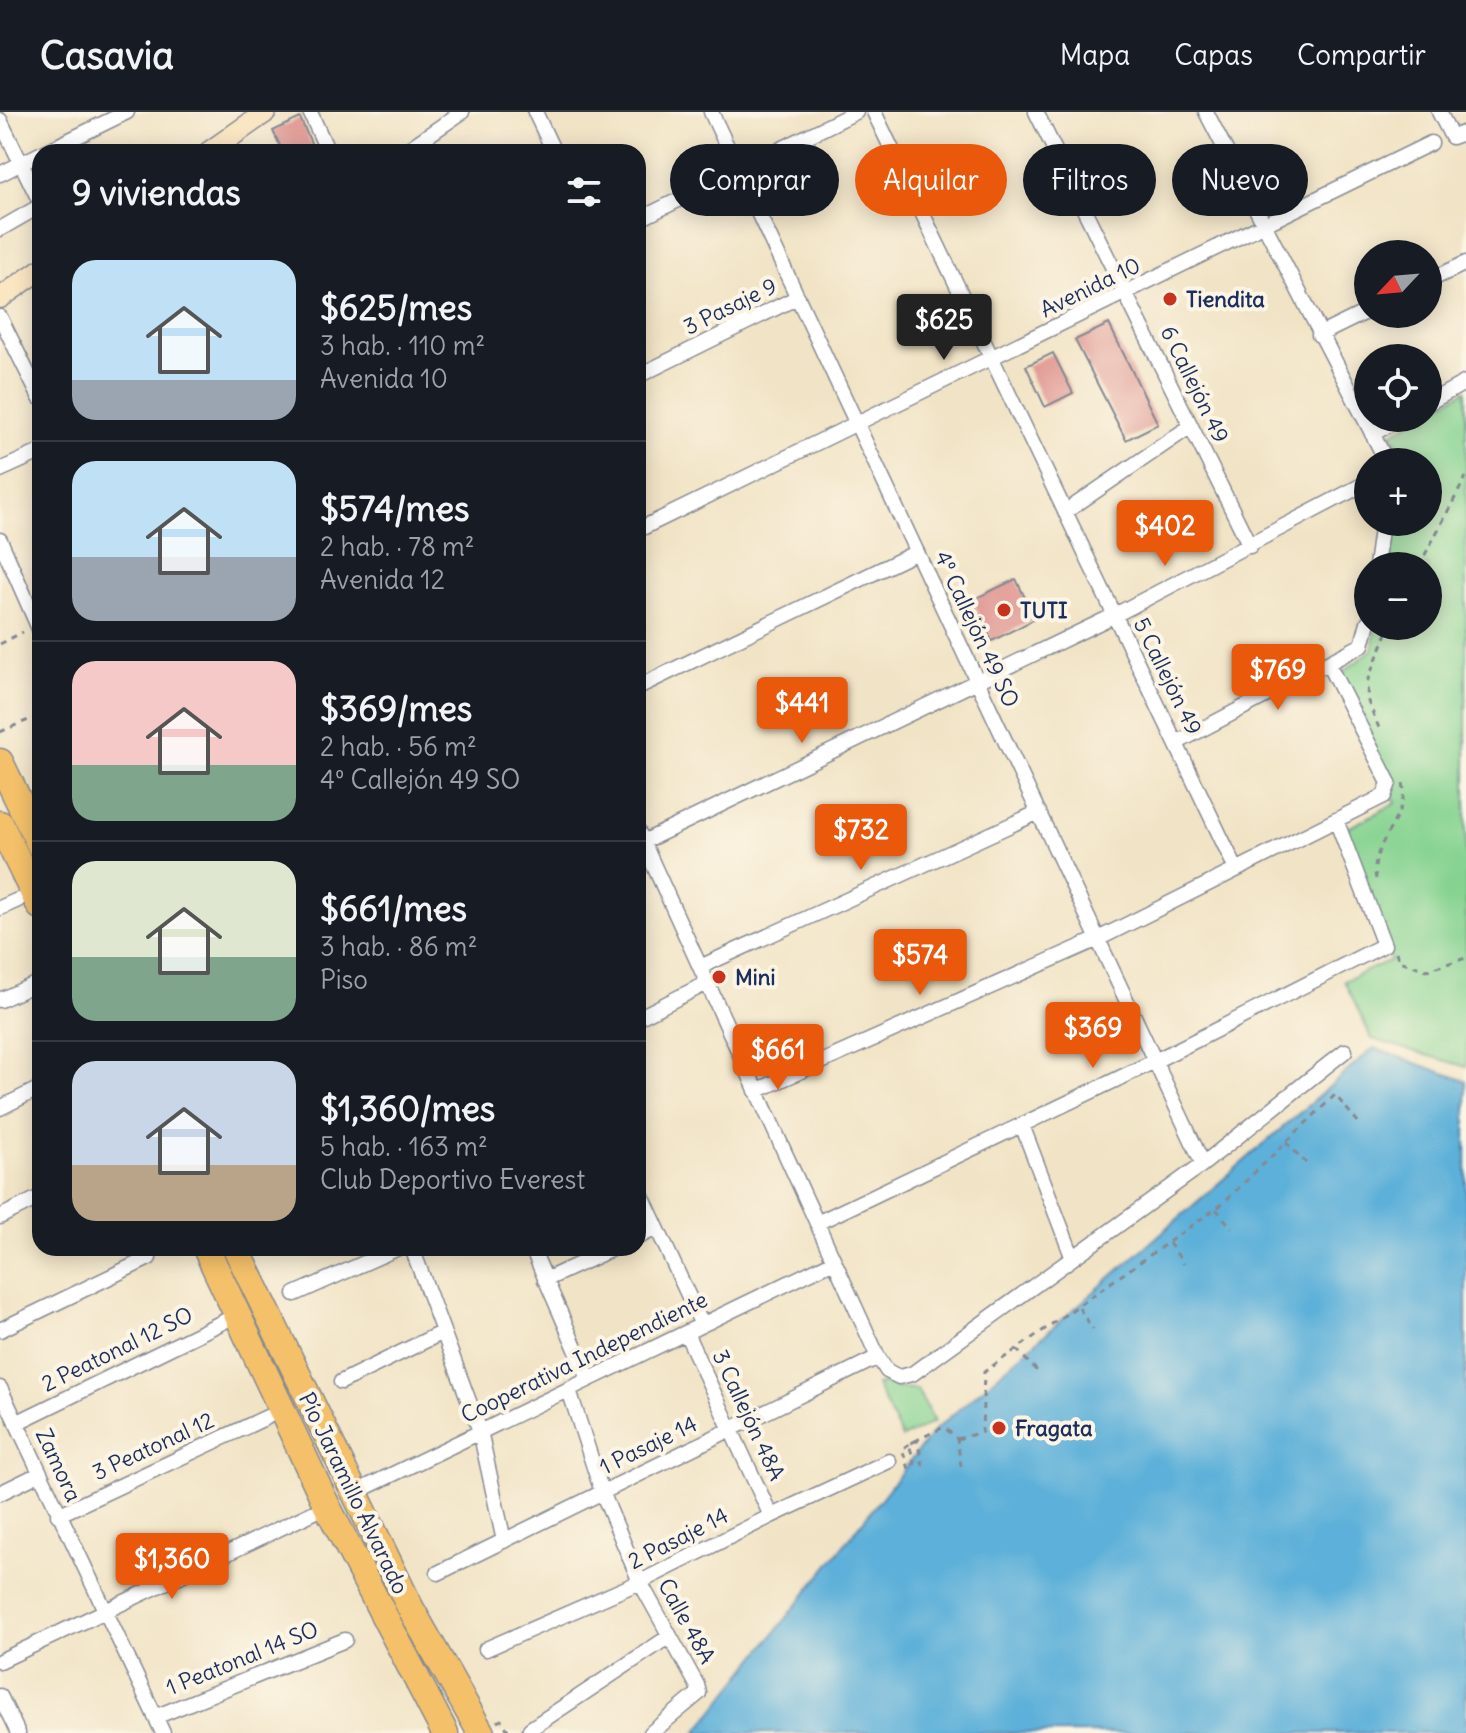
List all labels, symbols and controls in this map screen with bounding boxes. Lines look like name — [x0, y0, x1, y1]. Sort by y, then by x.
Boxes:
text: Casavia — [40, 32, 174, 79]
text: Mapa — [1060, 37, 1130, 73]
text: Capas — [1174, 37, 1253, 73]
text: Compartir — [1297, 37, 1426, 73]
chip: Comprar — [670, 144, 839, 216]
chip: Alquilar — [855, 144, 1007, 216]
chip: Filtros — [1023, 144, 1156, 216]
chip: Nuevo — [1172, 144, 1308, 216]
icon: filters — [562, 170, 606, 214]
text: 9 viviendas — [72, 171, 241, 214]
north arrow — [1354, 240, 1442, 328]
map controls — [1354, 240, 1442, 640]
street label: Avenida 10 — [1035, 251, 1145, 323]
street label: 3 Pasaje 9 — [679, 271, 781, 341]
place label: Tiendita — [1186, 285, 1265, 313]
text: $625/mes — [320, 286, 472, 329]
marker: Tiendita — [1161, 290, 1179, 308]
icon: home — [136, 292, 232, 388]
pin: $625 — [897, 294, 991, 362]
text: $625 — [915, 303, 973, 336]
street label: 6 Callejón 49 — [1155, 321, 1235, 447]
text: 3 hab. · 110 m² — [320, 329, 485, 362]
button: locate — [1354, 344, 1442, 432]
text: Avenida 10 — [320, 362, 448, 395]
button: + — [1354, 448, 1442, 536]
text: $574/mes — [320, 487, 469, 530]
icon: home — [136, 493, 232, 589]
pin: $402 — [1118, 500, 1212, 568]
text: $402 — [1135, 509, 1195, 542]
text: 2 hab. · 78 m² — [320, 530, 475, 563]
street label: 4º Callejón 49 SO — [928, 546, 1026, 712]
button: − — [1354, 552, 1442, 640]
text: Avenida 12 — [320, 563, 445, 596]
place label: TUTI — [1020, 596, 1068, 624]
marker: TUTI — [995, 601, 1013, 619]
street label: 5 Callejón 49 — [1128, 613, 1208, 739]
pin: $769 — [1231, 644, 1325, 712]
text: $769 — [1250, 653, 1306, 686]
pin: $441 — [755, 677, 849, 745]
text: $441 — [775, 686, 829, 719]
text: $369/mes — [320, 687, 472, 730]
icon: home — [136, 693, 232, 789]
text: 2 hab. · 56 m² — [320, 730, 477, 763]
text: 4º Callejón 49 SO — [320, 763, 520, 796]
pin: $732 — [814, 804, 908, 872]
text: $732 — [833, 813, 889, 846]
text: $661/mes — [320, 887, 467, 930]
icon: home — [136, 893, 232, 989]
pin: $574 — [873, 929, 967, 997]
text: 3 hab. · 86 m² — [320, 930, 477, 963]
text: $574 — [892, 938, 948, 971]
text: Piso — [320, 963, 368, 996]
place label: Mini — [735, 963, 775, 991]
marker: Mini — [710, 968, 728, 986]
pin: $369 — [1046, 1002, 1140, 1070]
text: $369 — [1063, 1011, 1123, 1044]
pin: $661 — [731, 1024, 825, 1092]
text: $661 — [751, 1033, 805, 1066]
text: $1,360/mes — [320, 1087, 495, 1130]
icon: home — [136, 1093, 232, 1189]
text: 5 hab. · 163 m² — [320, 1130, 488, 1163]
text: Club Deportivo Everest — [320, 1163, 585, 1196]
street label: Cooperativa Independiente — [456, 1285, 712, 1429]
street label: 2 Peatonal 12 SO — [37, 1300, 197, 1398]
street label: 3 Callejón 48A — [707, 1345, 791, 1485]
street label: Pío Jaramillo Alvarado — [293, 1387, 415, 1599]
street label: 3 Peatonal 12 — [88, 1406, 218, 1486]
street label: 1 Pasaje 14 — [595, 1409, 701, 1481]
place label: Fragata — [1015, 1414, 1093, 1442]
marker: Fragata — [990, 1419, 1008, 1437]
street label: Zamora — [30, 1424, 88, 1506]
street label: 2 Pasaje 14 — [623, 1501, 733, 1575]
pin: $1,360 — [107, 1533, 237, 1601]
text: $1,360 — [134, 1542, 210, 1575]
street label: Calle 48A — [652, 1573, 722, 1669]
street label: 1 Peatonal 14 SO — [162, 1615, 322, 1701]

